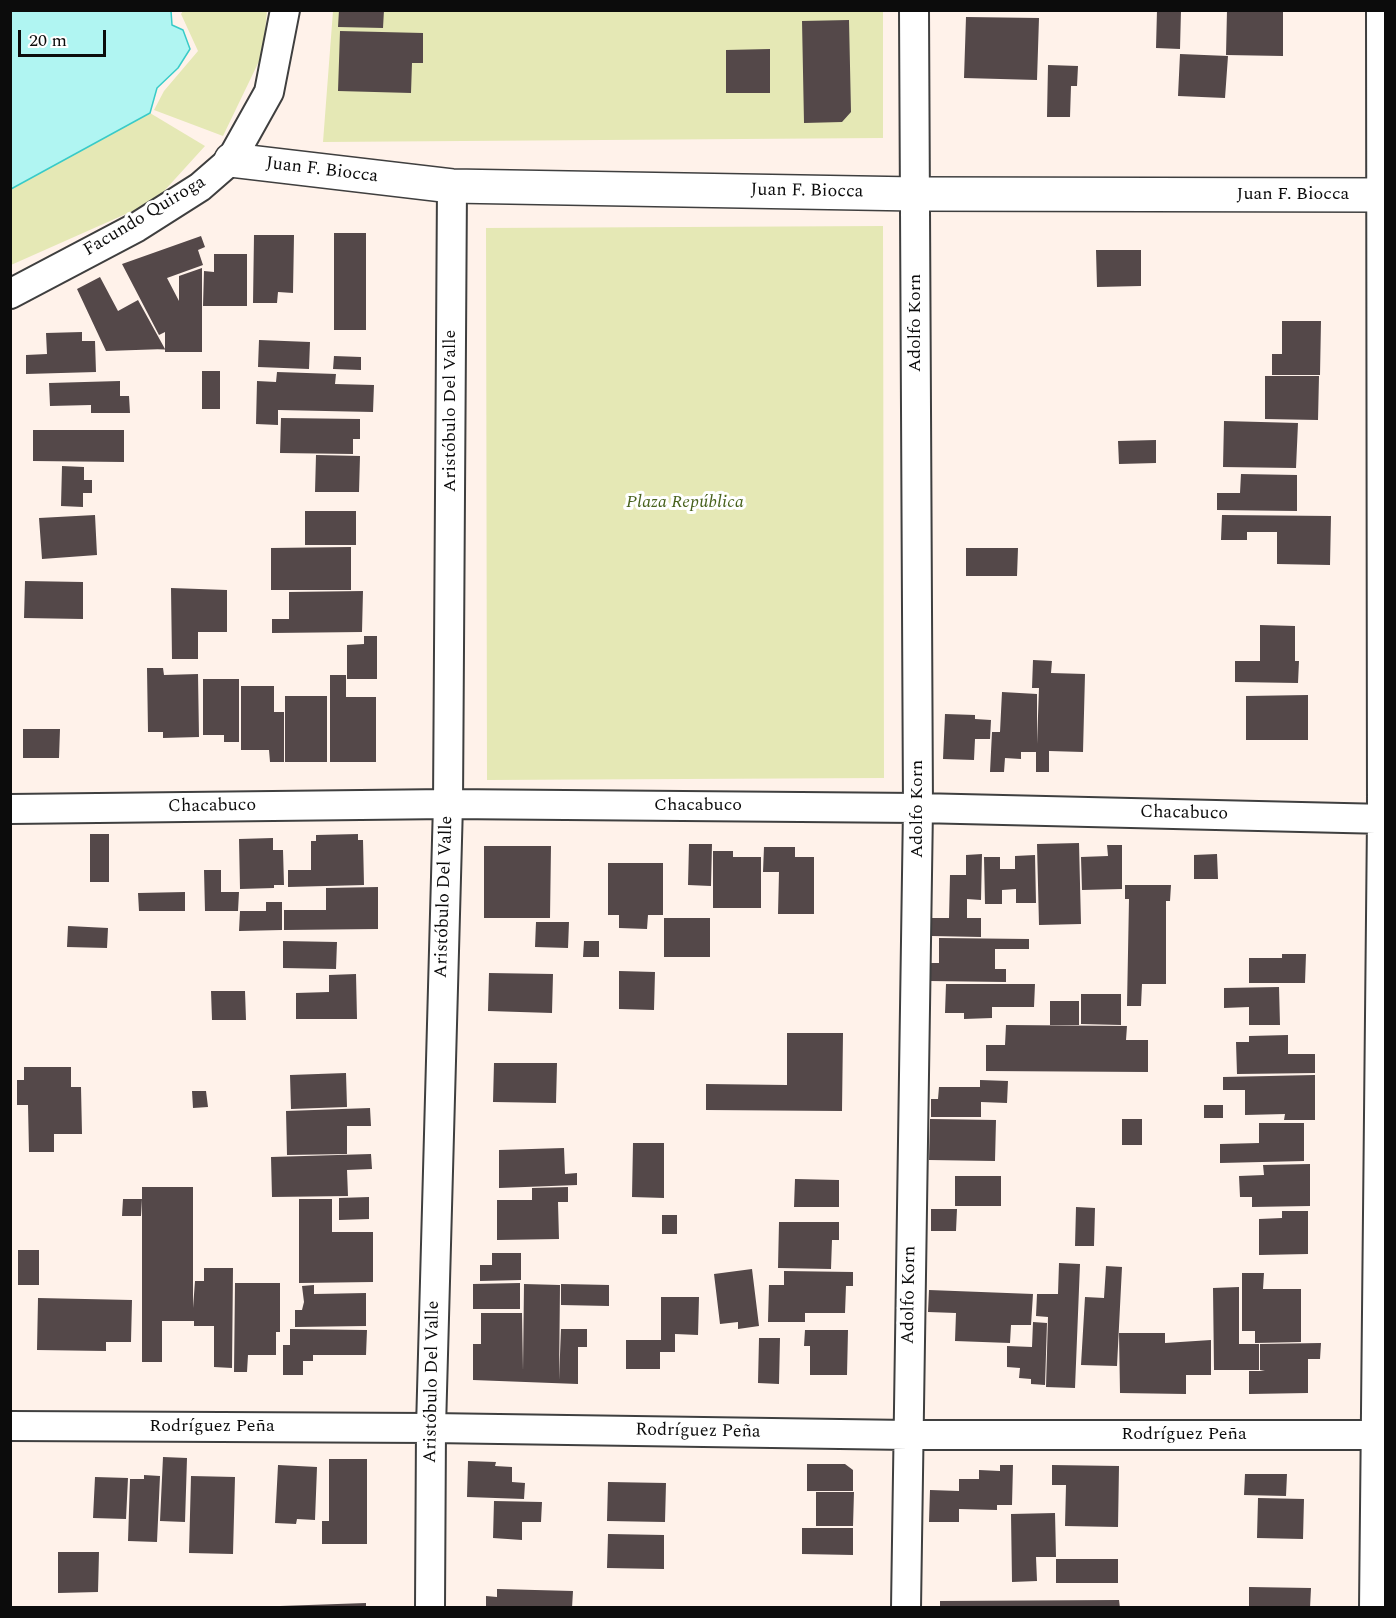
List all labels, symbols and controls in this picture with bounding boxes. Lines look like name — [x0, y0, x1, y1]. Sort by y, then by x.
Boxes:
scale bar — [21, 18, 110, 56]
text: 20 m — [29, 27, 67, 54]
street label: Juan F. Biocca — [265, 153, 379, 189]
street label: Facundo Quiroga — [80, 172, 210, 262]
street label: Juan F. Biocca — [750, 180, 864, 204]
street label: Juan F. Biocca — [1237, 184, 1349, 206]
street label: Adolfo Korn — [905, 274, 927, 372]
street label: Aristóbulo Del Valle — [440, 330, 462, 492]
park label: Plaza República — [626, 492, 744, 514]
street label: Adolfo Korn — [907, 760, 929, 858]
street label: Chacabuco — [168, 795, 256, 819]
street label: Chacabuco — [654, 795, 742, 817]
street label: Chacabuco — [1140, 802, 1228, 826]
street label: Aristóbulo Del Valle — [431, 815, 459, 979]
street label: Adolfo Korn — [898, 1246, 922, 1344]
street label: Aristóbulo Del Valle — [421, 1301, 445, 1463]
street label: Rodríguez Peña — [149, 1416, 275, 1438]
street label: Rodríguez Peña — [635, 1420, 761, 1444]
street label: Rodríguez Peña — [1121, 1424, 1247, 1446]

